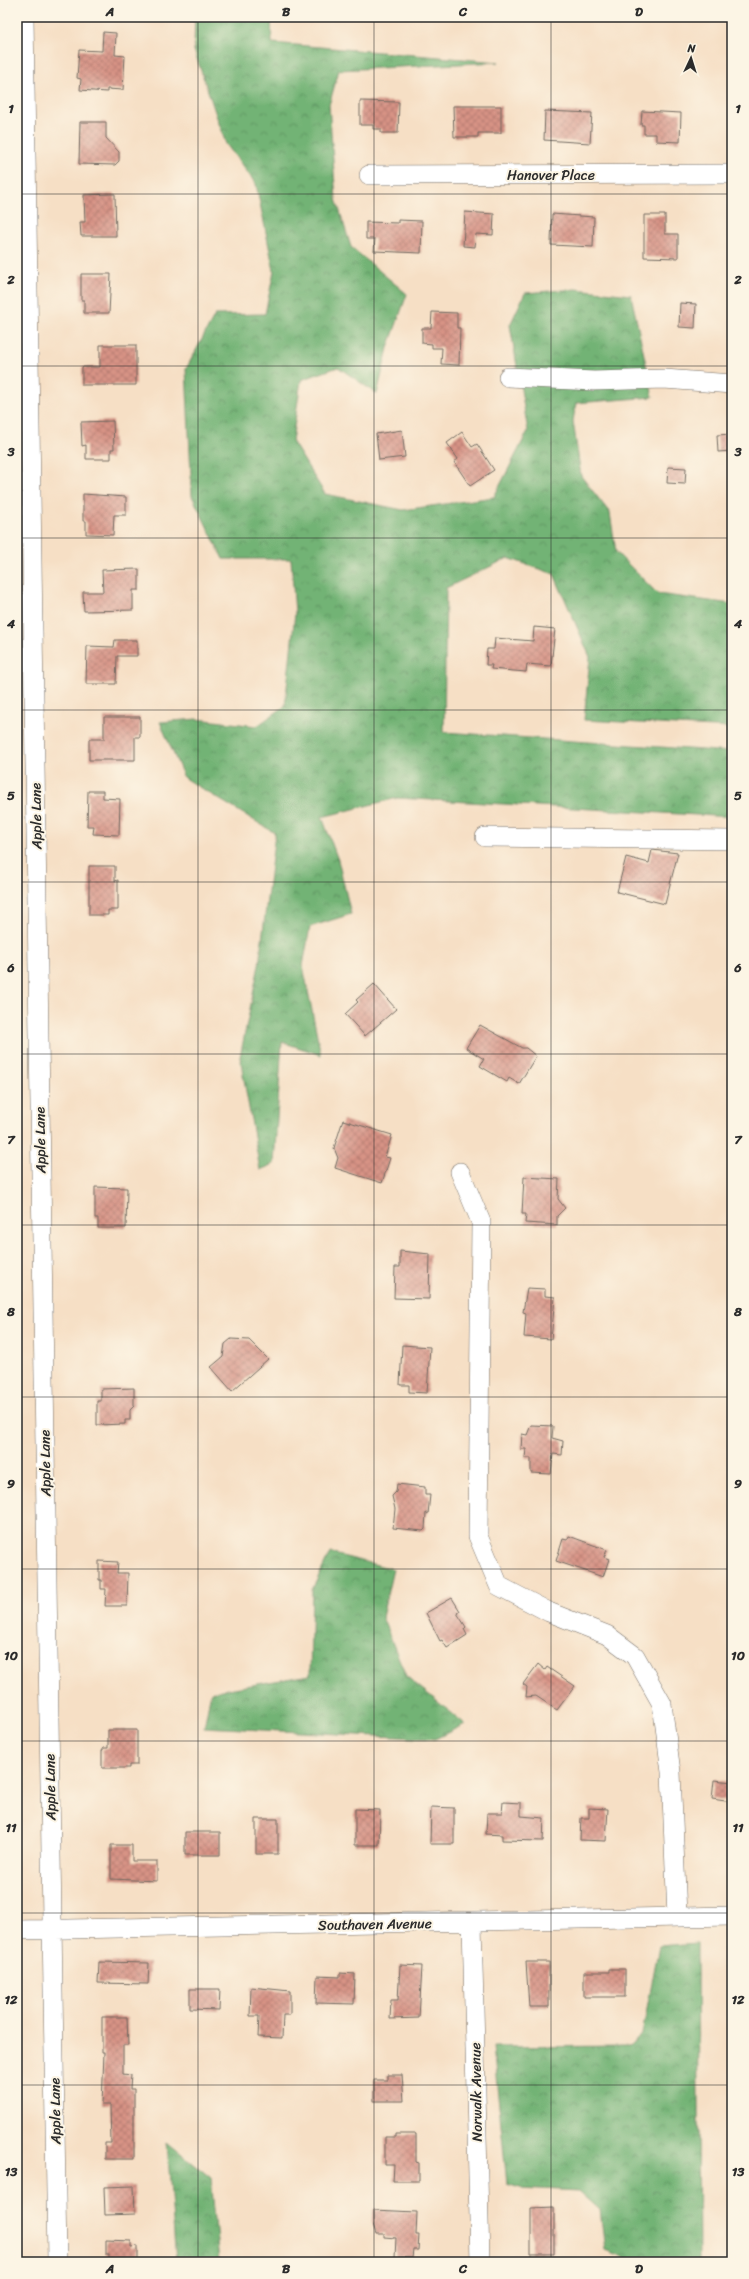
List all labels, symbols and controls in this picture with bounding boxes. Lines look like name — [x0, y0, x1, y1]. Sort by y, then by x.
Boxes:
text: A — [105, 0, 114, 23]
text: B — [282, 0, 291, 23]
text: C — [458, 0, 468, 23]
text: D — [635, 0, 643, 23]
north arrow — [671, 38, 711, 78]
text: N — [686, 39, 697, 58]
text: 1 — [8, 97, 14, 120]
text: 1 — [735, 97, 741, 120]
street label: Hanover Place — [507, 163, 595, 188]
text: 2 — [6, 268, 15, 291]
text: 2 — [733, 268, 742, 291]
text: 3 — [6, 440, 15, 463]
text: 3 — [733, 440, 742, 463]
text: 4 — [6, 612, 16, 635]
text: 4 — [733, 612, 743, 635]
street label: Apple Lane — [23, 782, 50, 851]
text: 5 — [7, 784, 15, 807]
text: 5 — [734, 784, 742, 807]
text: 6 — [6, 956, 15, 979]
text: 6 — [733, 956, 742, 979]
street label: Apple Lane — [27, 1106, 54, 1175]
text: 7 — [7, 1128, 16, 1151]
text: 7 — [734, 1128, 743, 1151]
text: 8 — [6, 1300, 15, 1323]
text: 8 — [733, 1300, 742, 1323]
street label: Apple Lane — [32, 1429, 59, 1498]
text: 9 — [7, 1472, 15, 1495]
text: 9 — [734, 1472, 742, 1495]
text: 10 — [4, 1644, 18, 1667]
text: 10 — [731, 1644, 745, 1667]
street label: Apple Lane — [37, 1753, 64, 1822]
text: 11 — [5, 1816, 17, 1839]
text: 11 — [732, 1816, 744, 1839]
street label: Southaven Avenue — [318, 1911, 432, 1938]
text: 12 — [4, 1988, 18, 2011]
text: 12 — [731, 1988, 745, 2011]
street label: Norwalk Avenue — [463, 2042, 490, 2142]
street label: Apple Lane — [42, 2077, 69, 2146]
text: 13 — [5, 2160, 18, 2183]
text: 13 — [732, 2160, 745, 2183]
text: A — [105, 2257, 114, 2279]
text: B — [282, 2257, 291, 2279]
text: C — [458, 2257, 468, 2279]
text: D — [635, 2257, 643, 2279]

